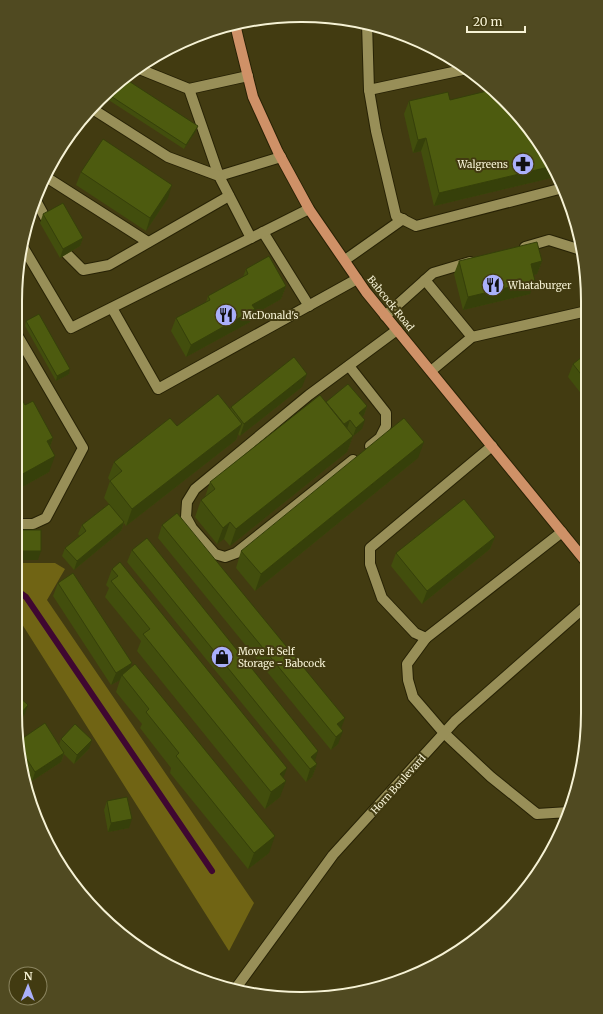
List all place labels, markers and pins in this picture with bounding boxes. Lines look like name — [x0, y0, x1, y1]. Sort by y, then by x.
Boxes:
pharmacy icon: Walgreens — [510, 151, 536, 177]
place label: Walgreens — [456, 158, 508, 171]
restaurant icon: Whataburger — [480, 272, 506, 298]
place label: Whataburger — [507, 279, 572, 292]
restaurant icon: McDonald's — [213, 302, 239, 328]
place label: McDonald's — [242, 309, 299, 322]
shop icon: Move It Self Storage - Babcock — [209, 644, 235, 670]
place label: Move It Self Storage - Babcock — [238, 645, 326, 670]

